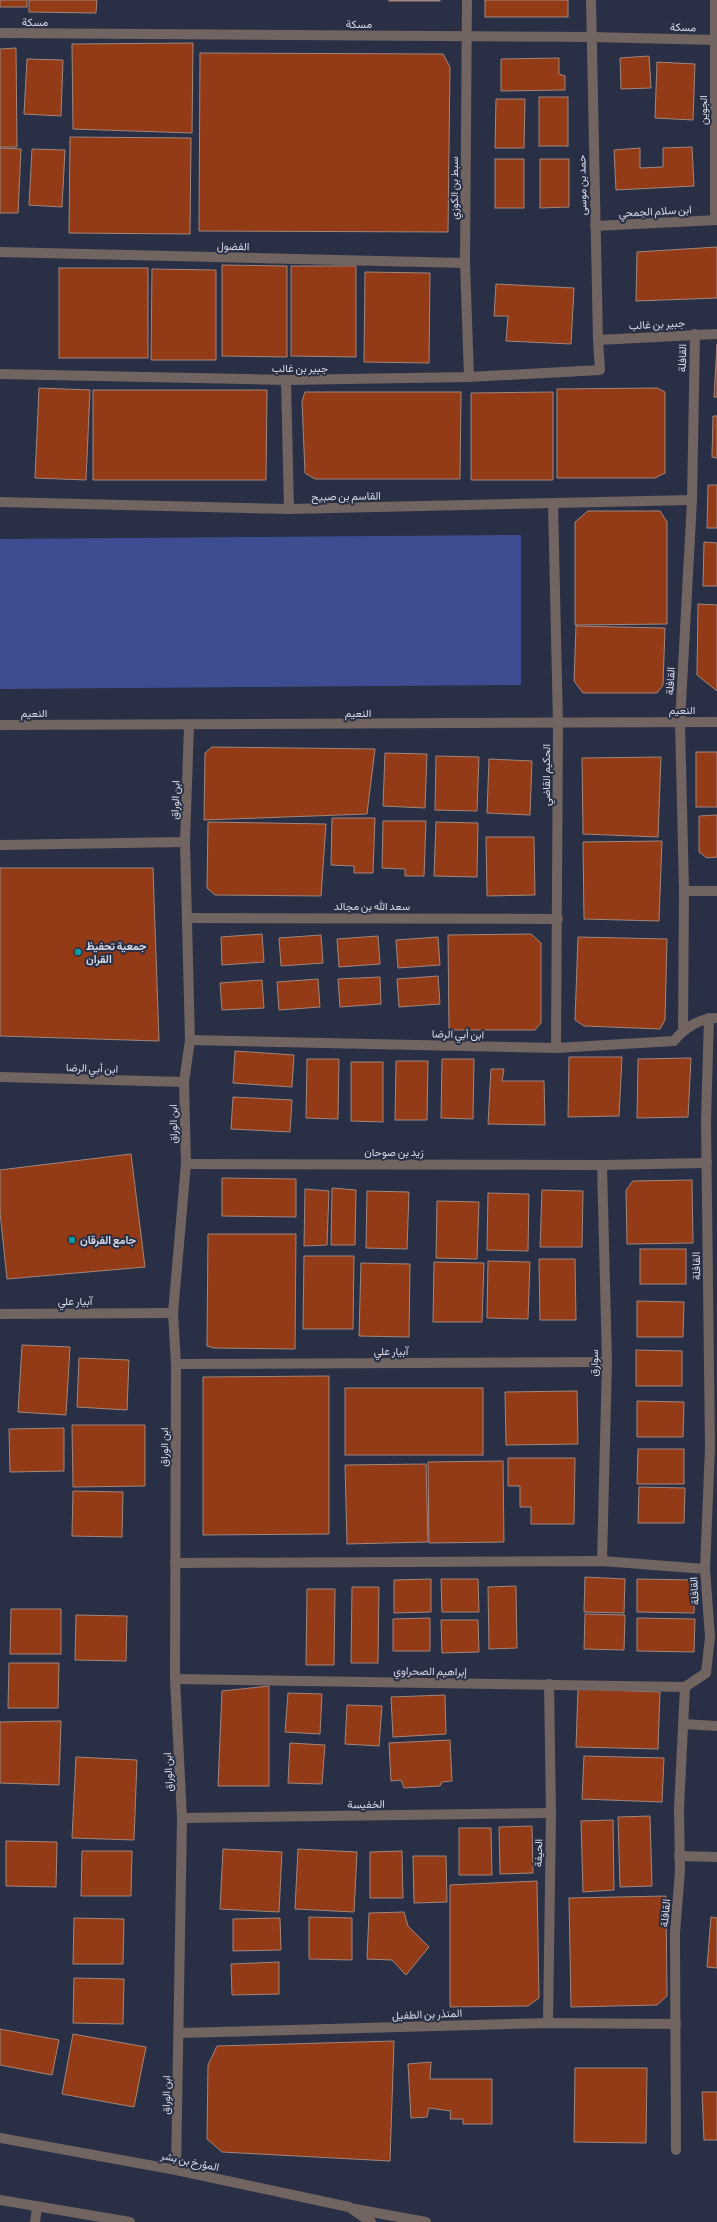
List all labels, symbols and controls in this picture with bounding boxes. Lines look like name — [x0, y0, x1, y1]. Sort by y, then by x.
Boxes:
street label: مسكة — [22, 16, 48, 29]
street label: مسكة — [346, 18, 372, 31]
street label: مسكة — [670, 21, 696, 34]
street label: الجوين — [697, 95, 710, 125]
street label: حمد بن موسى — [575, 154, 590, 215]
street label: سبط بن الكوزي — [448, 156, 464, 220]
street label: ابن سلام الجمحي — [618, 203, 692, 223]
street label: الفضول — [217, 240, 249, 253]
street label: جبير بن غالب — [628, 317, 686, 332]
street label: القافلة — [676, 344, 689, 372]
street label: جبير بن غالب — [272, 362, 328, 375]
street label: القاسم بن صبيح — [311, 489, 381, 505]
street label: القافلة — [663, 667, 678, 696]
street label: النعيم — [669, 704, 695, 718]
street label: النعيم — [21, 707, 47, 721]
street label: النعيم — [345, 707, 371, 721]
street label: الحكيم القاضي — [540, 744, 556, 806]
street label: ابن الوراق — [168, 780, 183, 820]
street label: سعد الله بن مجالد — [334, 900, 410, 913]
place label: جمعية تحفيظ القران — [86, 940, 147, 966]
marker: جمعية تحفيظ القران — [73, 947, 83, 957]
street label: ابن أبي الرضا — [432, 1028, 484, 1044]
street label: ابن أبي الرضا — [65, 1061, 118, 1079]
street label: ابن الوراق — [167, 1104, 180, 1144]
street label: زيد بن صوحان — [364, 1146, 424, 1159]
place label: جامع الفرقان — [80, 1234, 136, 1248]
marker: جامع الفرقان — [67, 1235, 77, 1245]
street label: القافلة — [690, 1252, 703, 1280]
street label: آبيار علي — [58, 1295, 94, 1311]
street label: آبيار علي — [374, 1345, 410, 1361]
street label: سوارق — [588, 1349, 601, 1377]
street label: ابن الوراق — [158, 1427, 171, 1467]
street label: القافلة — [687, 1576, 702, 1606]
street label: إبراهيم الصحراوي — [393, 1664, 467, 1682]
street label: ابن الوراق — [161, 1752, 176, 1792]
street label: الخفيسة — [347, 1798, 385, 1811]
street label: الحيفة — [532, 1839, 545, 1867]
street label: القافلة — [658, 1898, 673, 1928]
street label: المنذر بن الطفيل — [392, 2007, 462, 2022]
street label: ابن الوراق — [160, 2075, 173, 2115]
street label: المؤرخ بن بشر — [158, 2149, 220, 2175]

